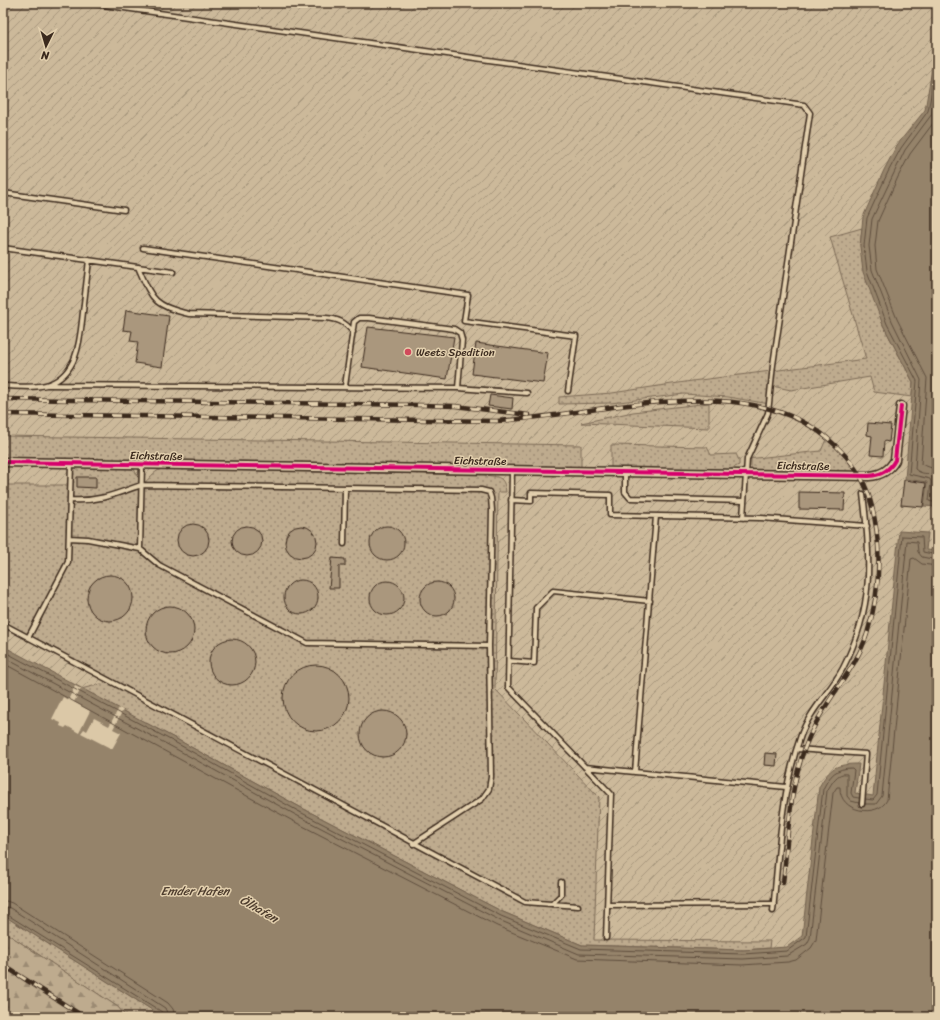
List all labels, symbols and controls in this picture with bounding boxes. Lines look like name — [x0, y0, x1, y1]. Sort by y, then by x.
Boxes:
north arrow — [26, 26, 66, 66]
text: N — [40, 46, 51, 65]
place label: Weets Spedition — [416, 343, 495, 362]
marker: Weets Spedition — [403, 347, 413, 357]
street label: Eichstraße — [130, 446, 183, 466]
street label: Eichstraße — [454, 451, 507, 471]
street label: Eichstraße — [777, 456, 830, 476]
water label: Emder Hafen — [161, 880, 231, 902]
water label: Ölhafen — [236, 889, 284, 930]

